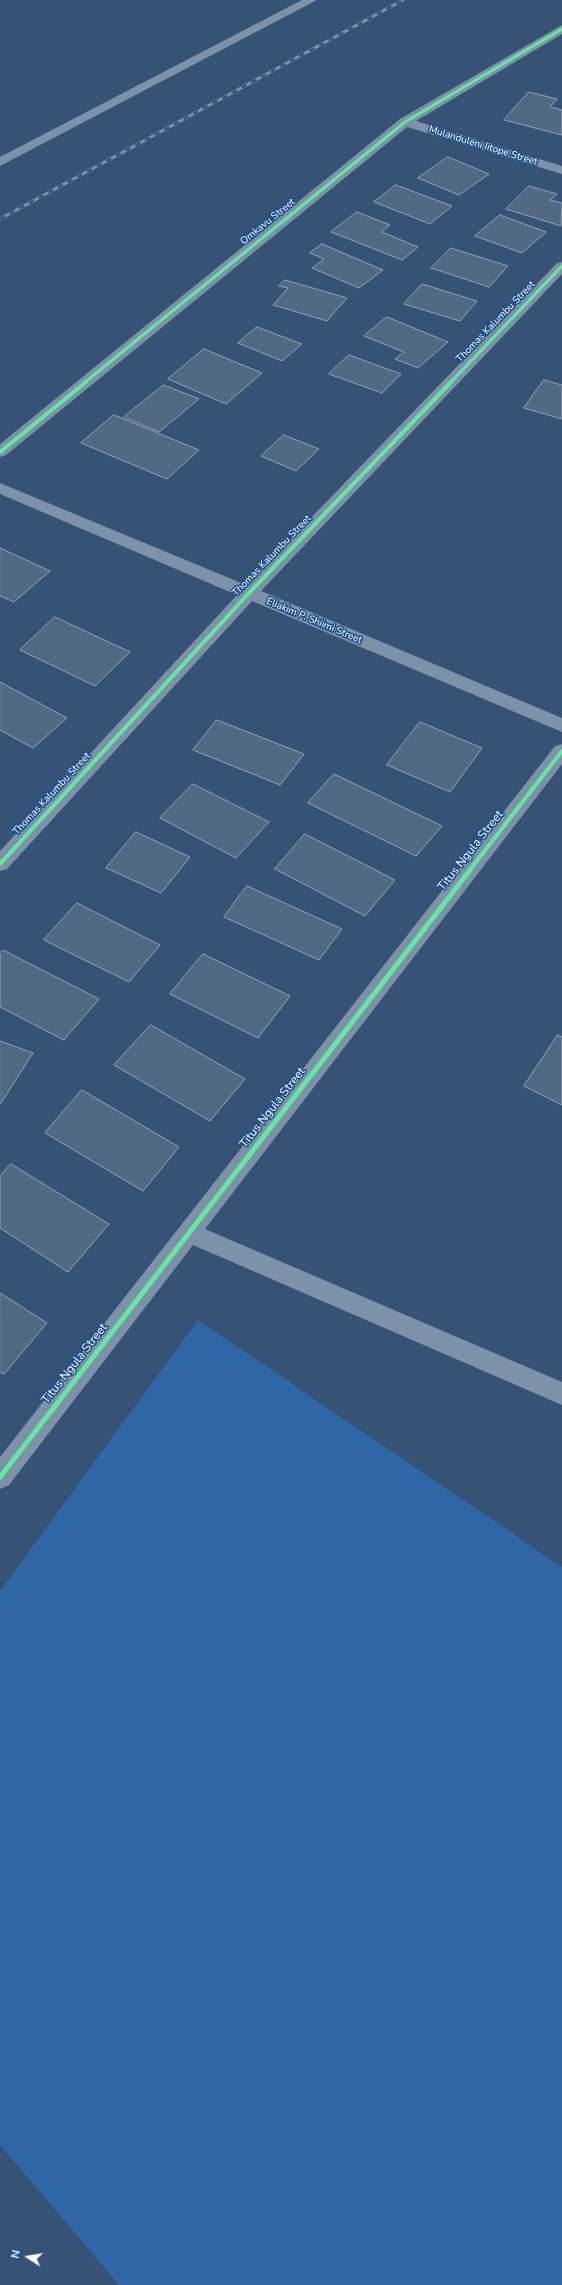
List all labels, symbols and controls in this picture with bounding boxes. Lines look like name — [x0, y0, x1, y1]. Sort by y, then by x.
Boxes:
street label: Mulanduleni Iitope Street — [427, 124, 539, 168]
street label: Omkavu Street — [238, 196, 298, 248]
street label: Thomas Kalumbu Street — [454, 279, 538, 365]
street label: Thomas Kalumbu Street — [230, 513, 314, 599]
street label: Eliakim P. Shiimi Street — [264, 595, 364, 647]
street label: Thomas Kalumbu Street — [11, 750, 93, 838]
street label: Titus Ngula Street — [435, 808, 507, 894]
street label: Titus Ngula Street — [237, 1065, 309, 1151]
street label: Titus Ngula Street — [39, 1321, 111, 1407]
north arrow — [8, 2237, 48, 2277]
text: N — [8, 2249, 24, 2260]

